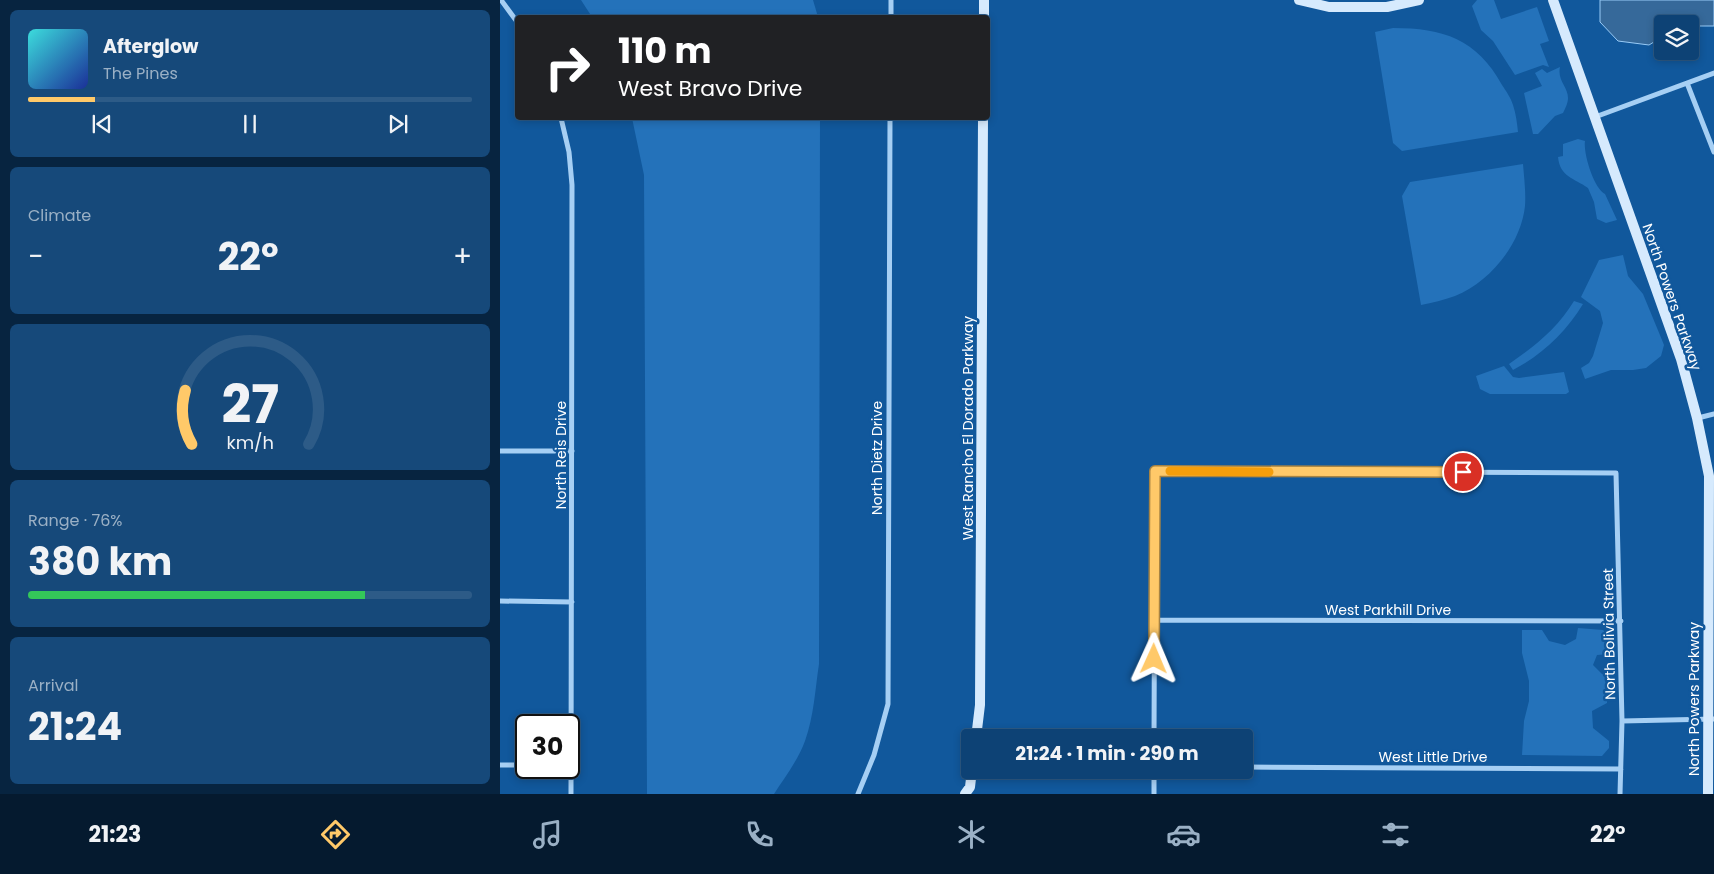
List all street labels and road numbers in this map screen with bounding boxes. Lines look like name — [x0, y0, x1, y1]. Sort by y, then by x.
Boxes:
street label: North Powers Parkway — [1637, 221, 1707, 373]
street label: West Rancho El Dorado Parkway — [958, 316, 978, 540]
street label: North Reis Drive — [551, 400, 571, 509]
street label: North Dietz Drive — [867, 401, 887, 515]
street label: North Bolivia Street — [1598, 568, 1620, 700]
street label: West Parkhill Drive — [1325, 600, 1452, 620]
street label: North Powers Parkway — [1684, 622, 1704, 776]
street label: West Little Drive — [1378, 747, 1488, 767]

